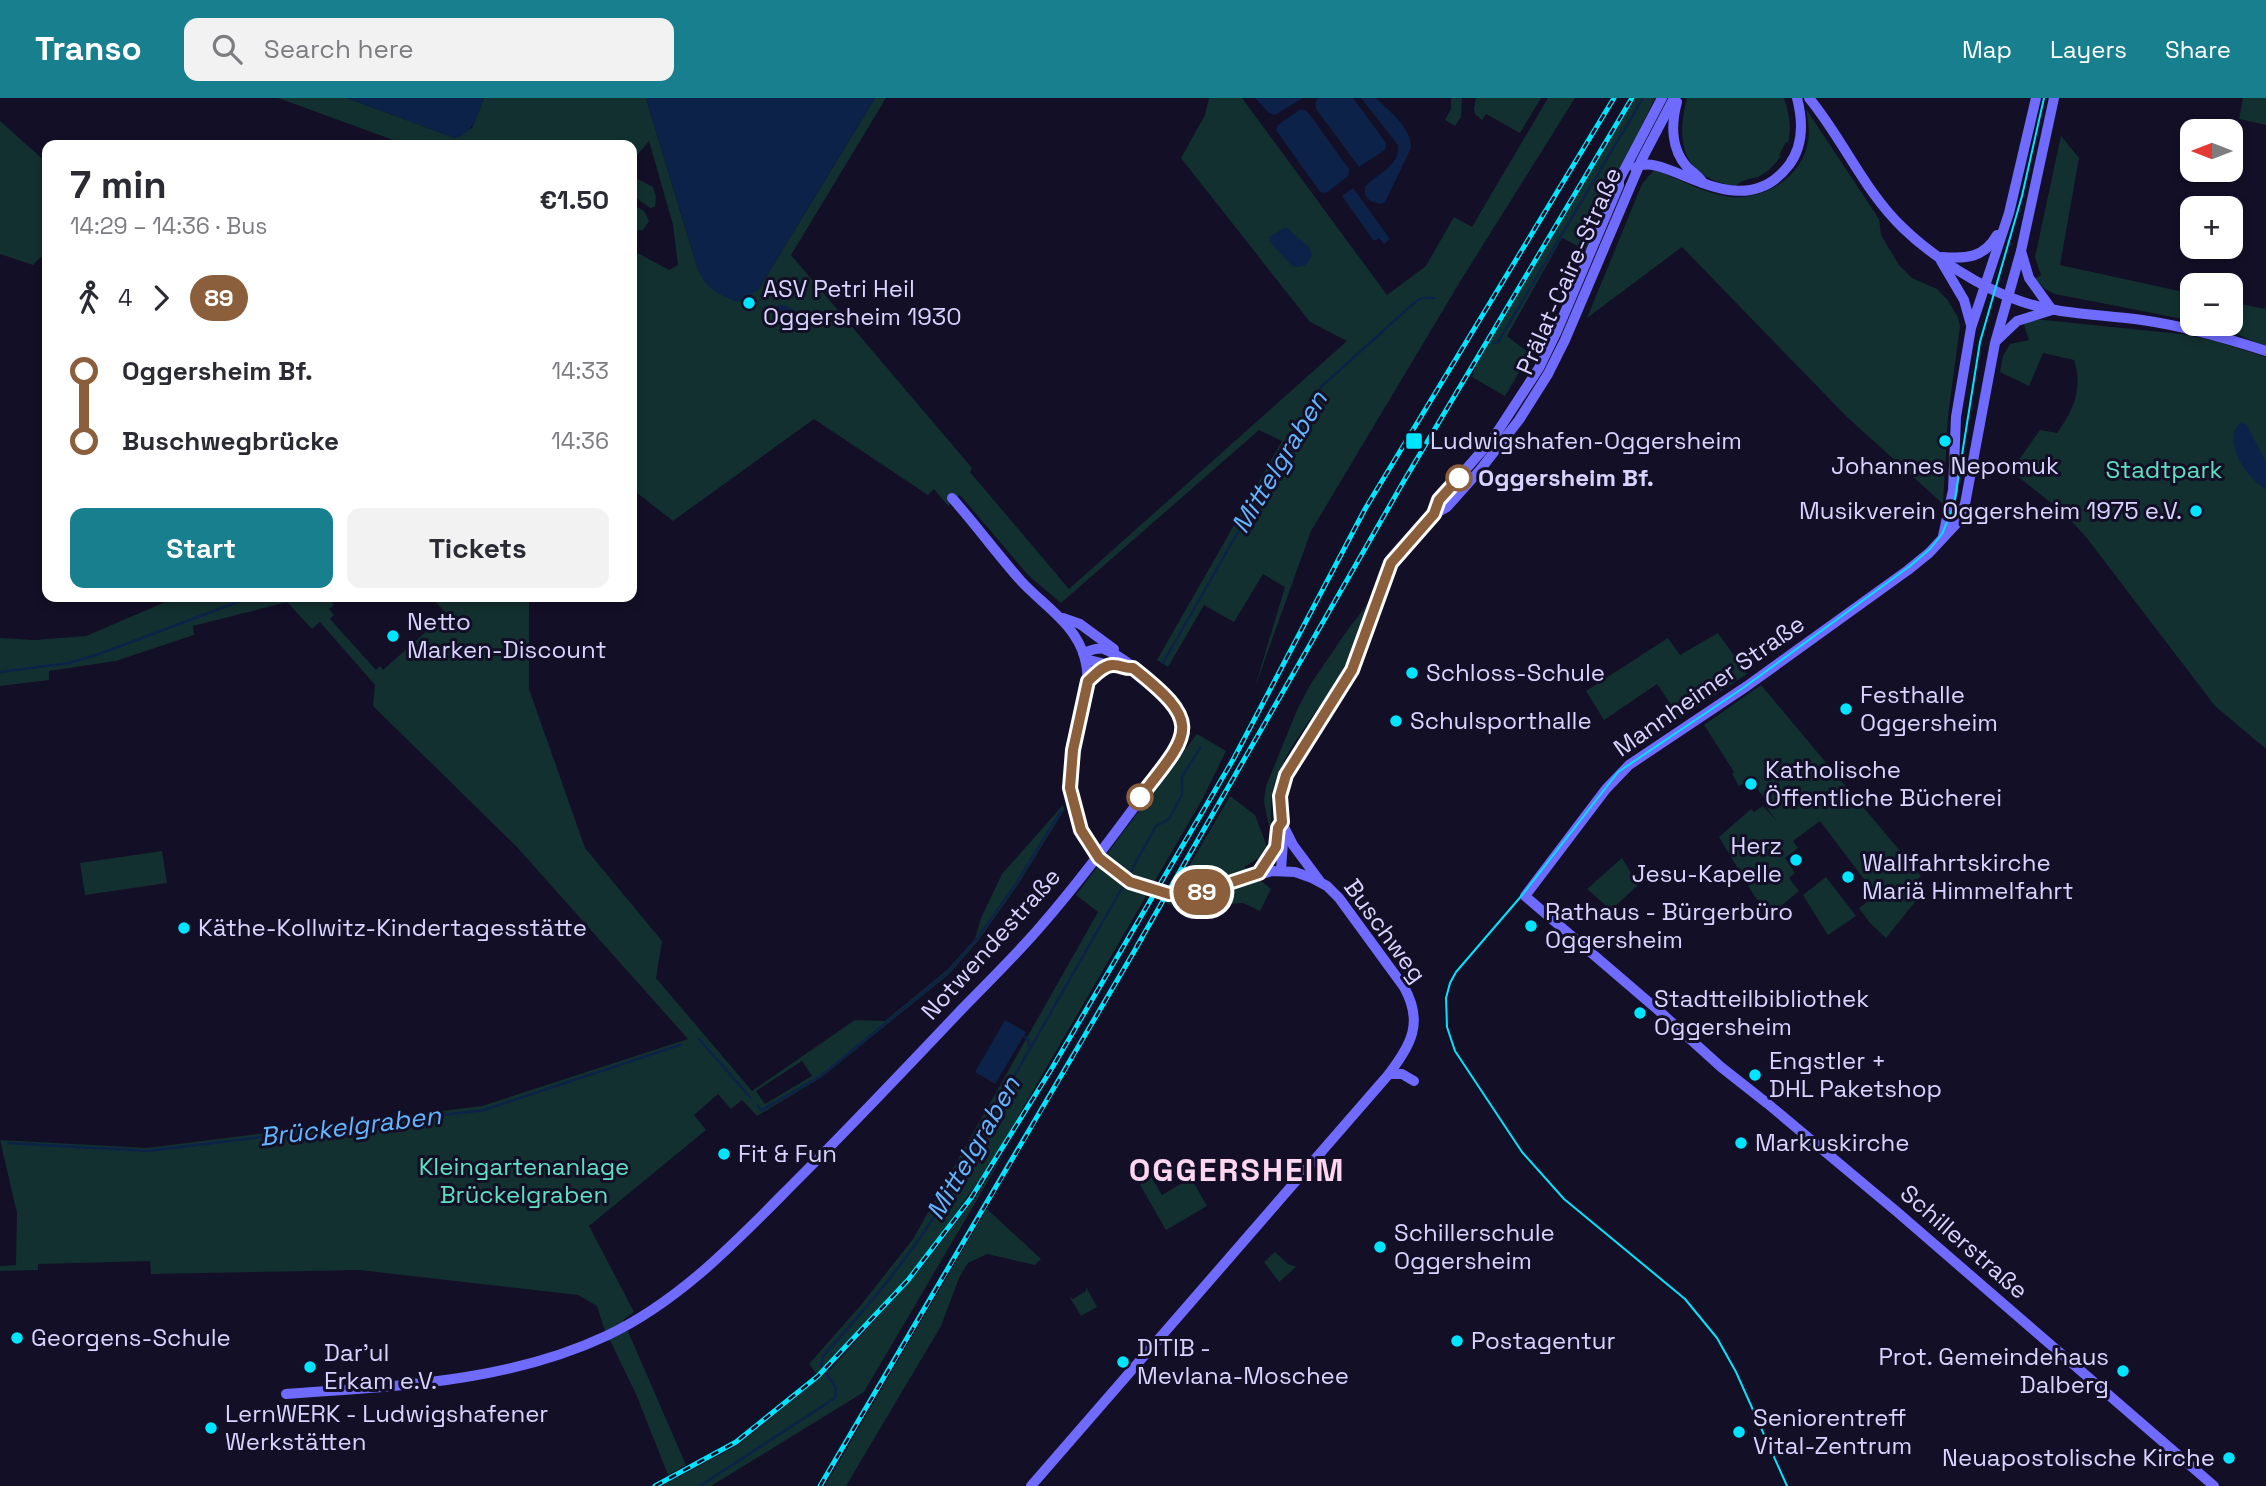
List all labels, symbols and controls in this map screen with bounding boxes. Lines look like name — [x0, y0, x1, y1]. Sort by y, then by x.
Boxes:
search box — [184, 18, 674, 81]
text: Transo — [35, 28, 142, 70]
icon: search — [208, 30, 246, 68]
text: Search here — [264, 32, 414, 66]
text: Map — [1962, 34, 2012, 65]
text: Layers — [2050, 34, 2127, 65]
text: Share — [2165, 34, 2231, 65]
north arrow — [2180, 119, 2244, 182]
map controls — [2180, 119, 2243, 336]
text: 7 min — [70, 161, 167, 209]
street label: Prälat-Caire-Straße — [1509, 162, 1628, 379]
text: €1.50 — [539, 183, 609, 217]
button: + — [2180, 196, 2243, 259]
text: 14:29 – 14:36 · Bus — [70, 211, 267, 241]
place label: ASV Petri Heil Oggersheim 1930 — [763, 273, 962, 332]
button: − — [2180, 273, 2243, 336]
icon: walk — [70, 279, 108, 317]
icon: forward — [142, 279, 180, 317]
text: 89 — [204, 282, 234, 313]
text: 4 — [118, 283, 132, 313]
marker: ASV Petri Heil Oggersheim 1930 — [741, 295, 757, 311]
text: Oggersheim Bf. — [122, 354, 313, 388]
text: 14:33 — [551, 356, 609, 386]
water label: Mittelgraben — [1223, 384, 1335, 539]
text: Buschwegbrücke — [122, 424, 339, 458]
place label: Ludwigshafen-Oggersheim — [1430, 425, 1742, 456]
text: 14:36 — [551, 426, 609, 456]
marker: Ludwigshafen-Oggersheim — [1404, 431, 1424, 451]
marker: Johannes Nepomuk — [1937, 433, 1953, 449]
place label: Johannes Nepomuk — [1831, 450, 2059, 481]
park label: Stadtpark — [2106, 454, 2223, 485]
place label: Oggersheim Bf. — [1478, 462, 1654, 493]
marker: Oggersheim Bf. — [1446, 465, 1472, 491]
place label: Musikverein Oggersheim 1975 e.V. — [1799, 495, 2182, 526]
marker: Musikverein Oggersheim 1975 e.V. — [2188, 503, 2204, 519]
button: Start — [70, 508, 333, 588]
button: Tickets — [347, 508, 609, 588]
place label: Netto Marken-Discount — [407, 606, 606, 665]
street label: Mannheimer Straße — [1607, 608, 1810, 763]
marker: Netto Marken-Discount — [385, 628, 401, 644]
place label: Schloss-Schule — [1426, 657, 1605, 688]
marker: Schloss-Schule — [1404, 665, 1420, 681]
place label: Festhalle Oggersheim — [1860, 679, 1998, 738]
marker: Festhalle Oggersheim — [1838, 701, 1854, 717]
place label: Schulsporthalle — [1410, 705, 1592, 736]
marker: Schulsporthalle — [1388, 713, 1404, 729]
place label: Katholische Öffentliche Bücherei — [1765, 754, 2002, 813]
marker: Katholische Öffentliche Bücherei — [1743, 776, 1759, 792]
unlabelled marker — [1127, 784, 1153, 810]
place label: Herz Jesu-Kapelle — [1632, 830, 1782, 889]
place label: Wallfahrtskirche Mariä Himmelfahrt — [1862, 847, 2073, 906]
marker: Herz Jesu-Kapelle — [1788, 852, 1804, 868]
street label: Notwendestraße — [914, 861, 1067, 1026]
line badge: 89 — [1170, 869, 1234, 915]
marker: Wallfahrtskirche Mariä Himmelfahrt — [1840, 869, 1856, 885]
street label: Buschweg — [1337, 873, 1433, 989]
text: 89 — [1187, 876, 1217, 907]
place label: Rathaus - Bürgerbüro Oggersheim — [1545, 896, 1793, 955]
place label: Käthe-Kollwitz-Kindertagesstätte — [198, 912, 587, 943]
marker: Rathaus - Bürgerbüro Oggersheim — [1523, 918, 1539, 934]
marker: Käthe-Kollwitz-Kindertagesstätte — [176, 920, 192, 936]
place label: Stadtteilbibliothek Oggersheim — [1654, 983, 1869, 1042]
marker: Stadtteilbibliothek Oggersheim — [1632, 1005, 1648, 1021]
place label: Engstler + DHL Paketshop — [1769, 1045, 1942, 1104]
marker: Engstler + DHL Paketshop — [1747, 1067, 1763, 1083]
water label: Mittelgraben — [918, 1069, 1028, 1226]
water label: Brückelgraben — [257, 1098, 444, 1154]
place label: Markuskirche — [1755, 1127, 1910, 1158]
marker: Markuskirche — [1733, 1135, 1749, 1151]
place label: Fit & Fun — [738, 1138, 837, 1169]
marker: Fit & Fun — [716, 1146, 732, 1162]
district label: OGGERSHEIM — [1129, 1150, 1345, 1190]
park label: Kleingartenanlage Brückelgraben — [419, 1151, 629, 1210]
street label: Schillerstraße — [1894, 1178, 2035, 1306]
place label: Schillerschule Oggersheim — [1394, 1217, 1555, 1276]
marker: Schillerschule Oggersheim — [1372, 1239, 1388, 1255]
place label: Georgens-Schule — [31, 1322, 231, 1353]
place label: Postagentur — [1471, 1325, 1615, 1356]
marker: Georgens-Schule — [9, 1330, 25, 1346]
place label: DITIB - Mevlana-Moschee — [1137, 1332, 1349, 1391]
marker: Postagentur — [1449, 1333, 1465, 1349]
place label: Dar'ul Erkam e.V. — [324, 1337, 437, 1396]
place label: Prot. Gemeindehaus Dalberg — [1878, 1341, 2109, 1400]
marker: DITIB - Mevlana-Moschee — [1115, 1354, 1131, 1370]
marker: Dar'ul Erkam e.V. — [302, 1359, 318, 1375]
marker: Prot. Gemeindehaus Dalberg — [2115, 1363, 2131, 1379]
place label: LernWERK - Ludwigshafener Werkstätten — [225, 1398, 548, 1457]
place label: Seniorentreff Vital-Zentrum — [1753, 1402, 1912, 1461]
marker: LernWERK - Ludwigshafener Werkstätten — [203, 1420, 219, 1436]
marker: Seniorentreff Vital-Zentrum — [1731, 1424, 1747, 1440]
place label: Neuapostolische Kirche — [1942, 1442, 2215, 1473]
marker: Neuapostolische Kirche — [2221, 1450, 2237, 1466]

